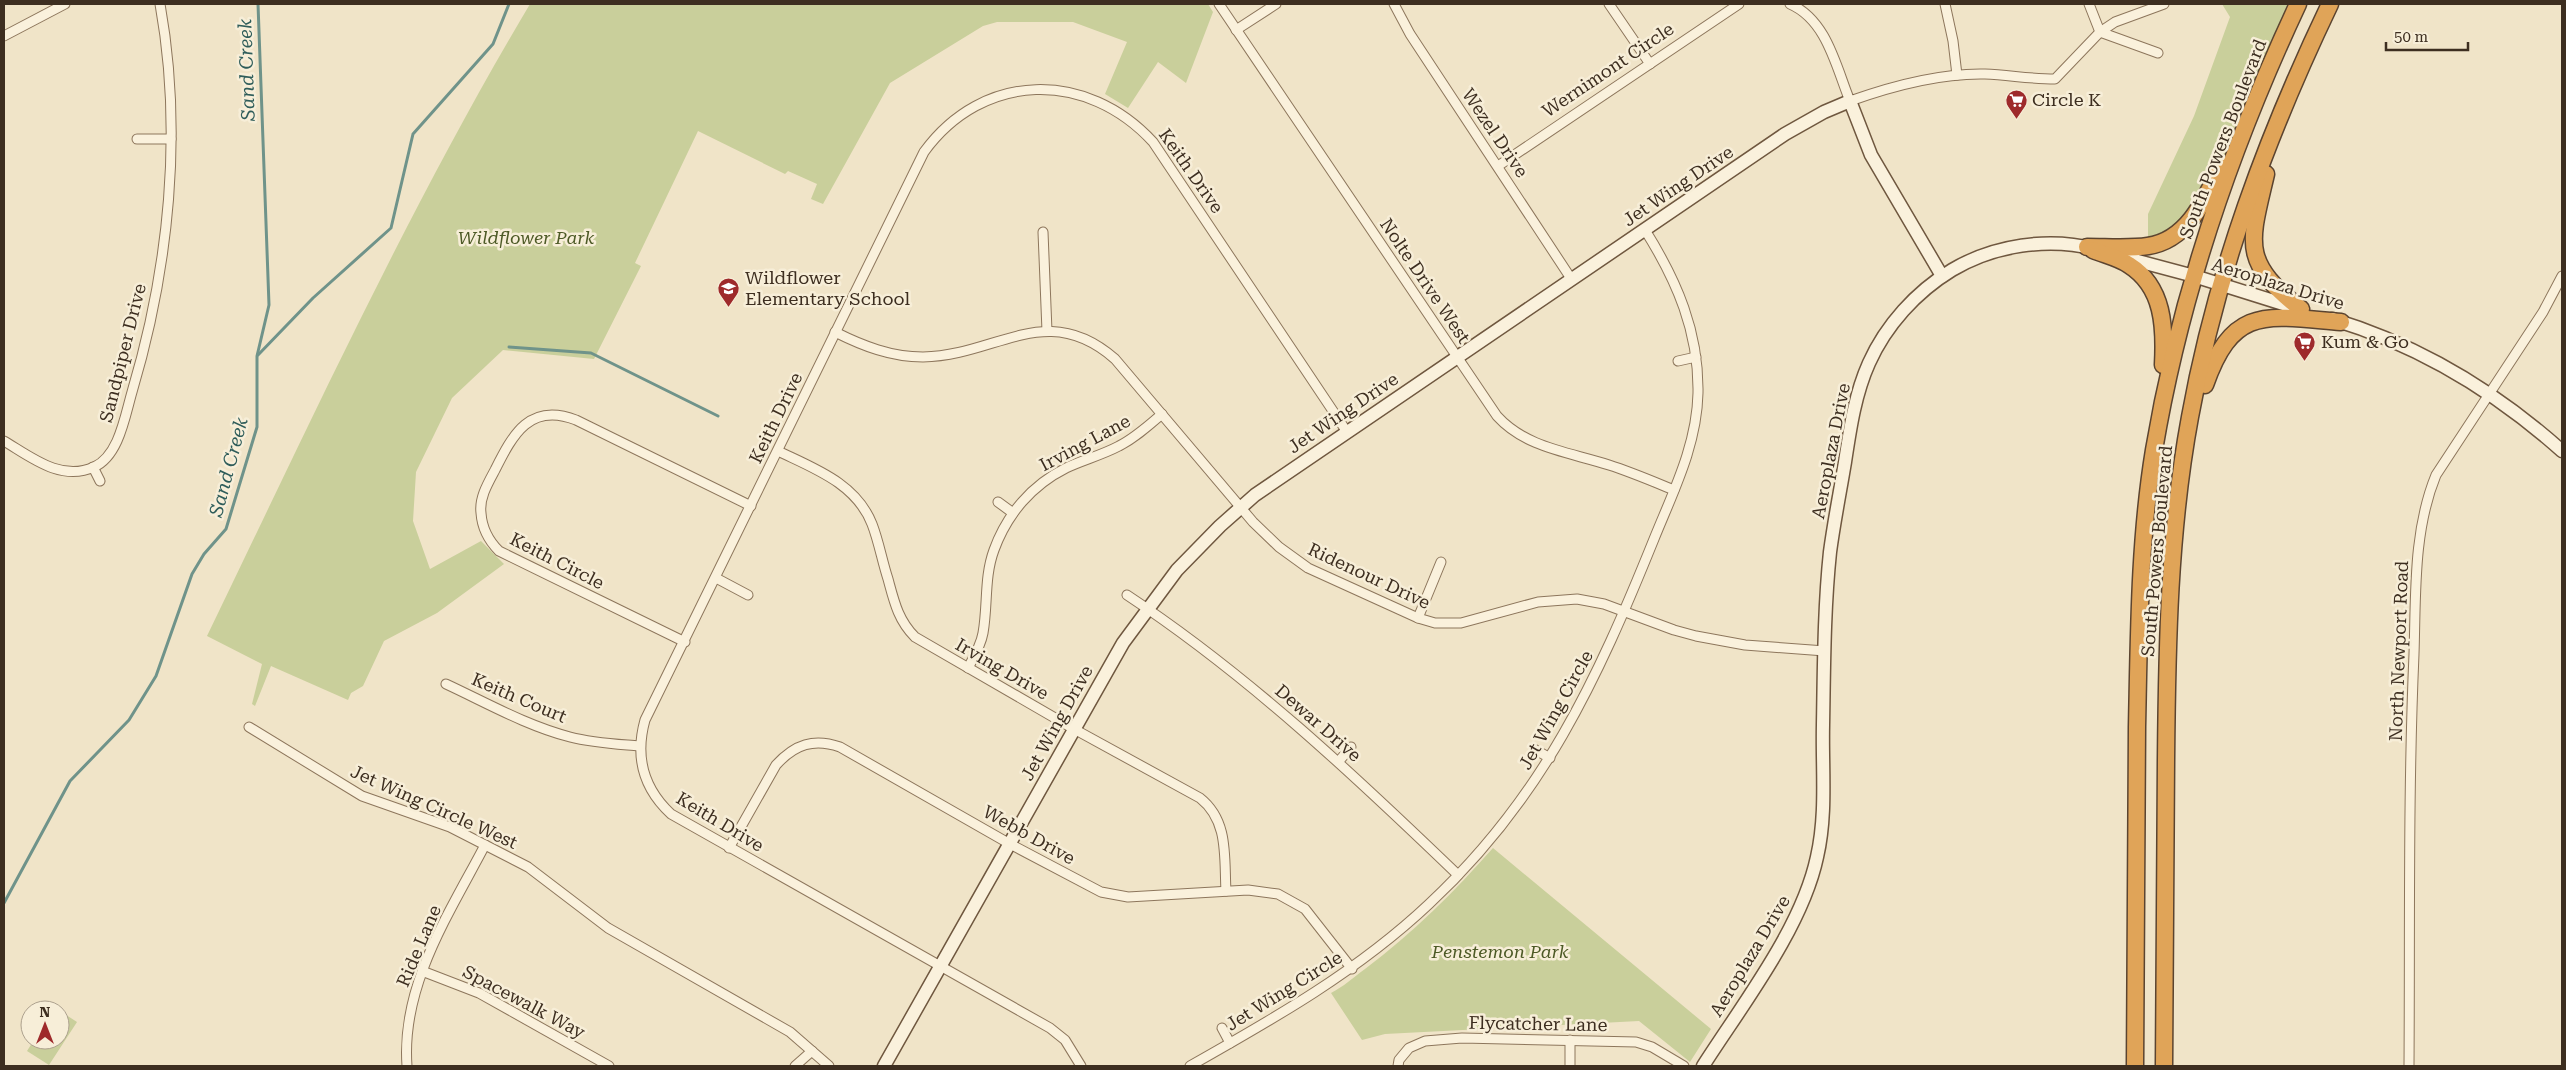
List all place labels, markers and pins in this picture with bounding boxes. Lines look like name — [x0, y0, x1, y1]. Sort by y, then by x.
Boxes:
supermarket icon: Circle K — [2004, 88, 2028, 119]
place label: Circle K — [2032, 89, 2101, 110]
place label: Wildflower Elementary School — [745, 267, 910, 309]
school or university icon: Wildflower Elementary School — [717, 276, 741, 307]
supermarket icon: Kum & Go — [2293, 330, 2317, 361]
place label: Kum & Go — [2321, 331, 2409, 352]

